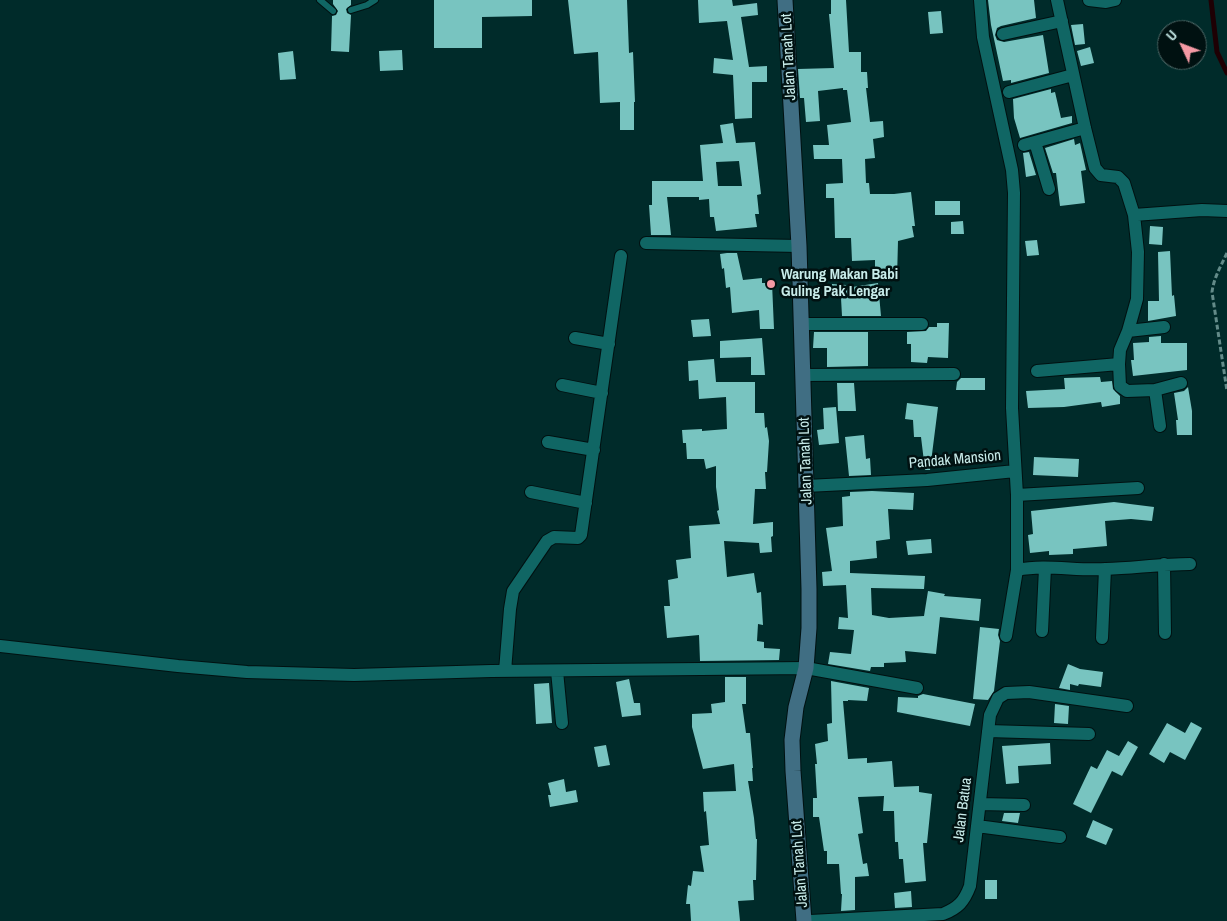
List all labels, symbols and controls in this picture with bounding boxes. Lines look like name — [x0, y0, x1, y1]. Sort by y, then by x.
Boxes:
street label: Jalan Tanah Lot — [778, 13, 800, 101]
north arrow — [1157, 20, 1207, 70]
text: U — [1162, 26, 1181, 45]
place label: Warung Makan Babi Guling Pak Lengar — [781, 266, 898, 301]
marker: Warung Makan Babi Guling Pak Lengar — [765, 278, 777, 290]
street label: Jalan Tanah Lot — [795, 417, 817, 505]
street label: Pandak Mansion — [908, 447, 1002, 473]
street label: Jalan Batua — [950, 777, 976, 843]
street label: Jalan Tanah Lot — [788, 820, 812, 908]

